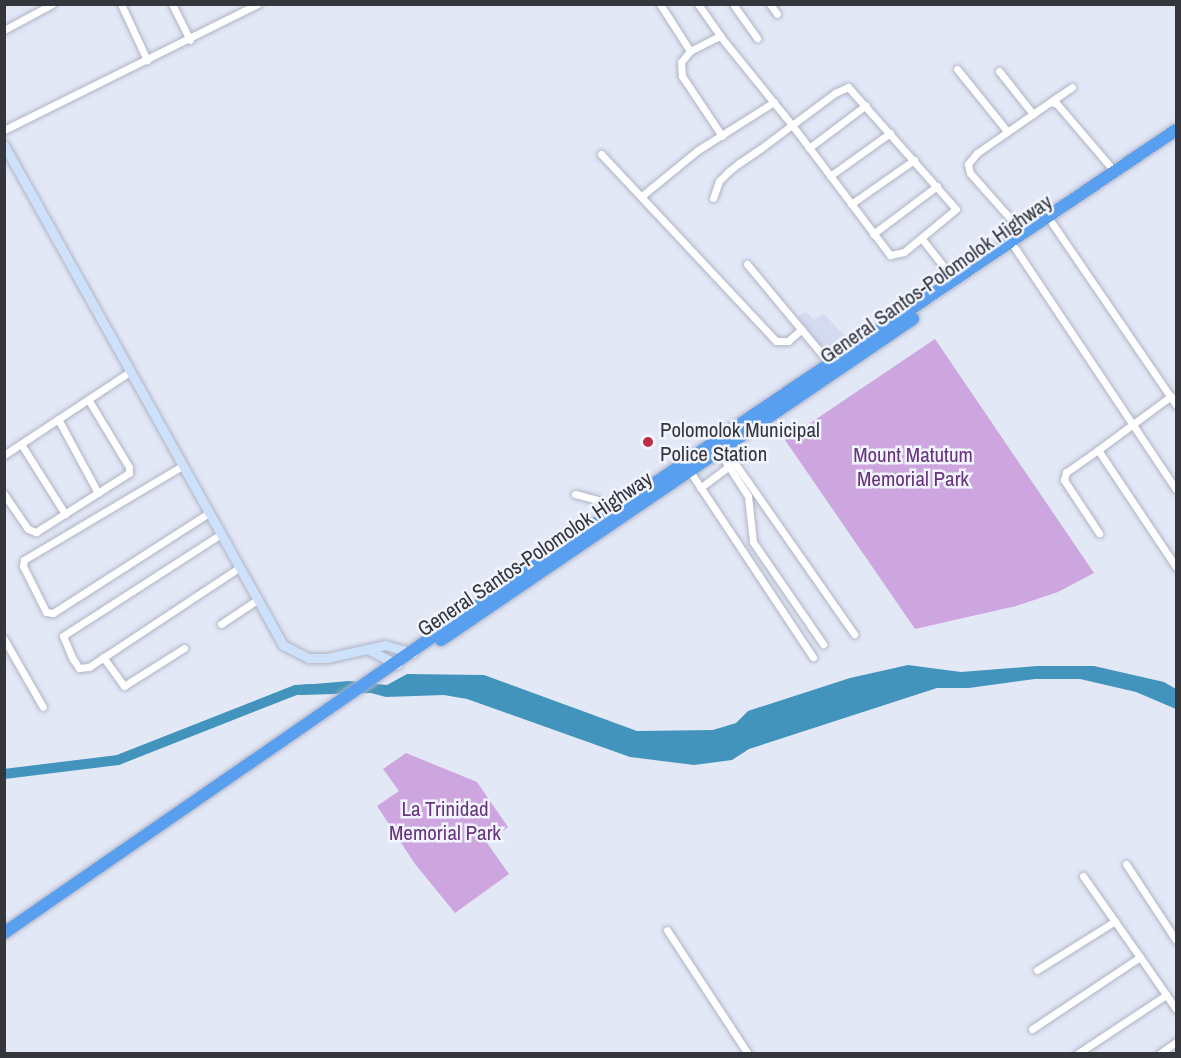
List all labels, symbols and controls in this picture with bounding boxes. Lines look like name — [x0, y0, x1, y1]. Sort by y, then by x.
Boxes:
street label: General Santos-Polomolok Highway — [815, 189, 1057, 369]
place label: Polomolok Municipal Police Station — [660, 417, 820, 467]
marker: Polomolok Municipal Police Station — [641, 435, 655, 449]
park label: Mount Matutum Memorial Park — [853, 442, 973, 492]
street label: General Santos-Polomolok Highway — [413, 466, 657, 642]
park label: La Trinidad Memorial Park — [389, 796, 501, 846]

